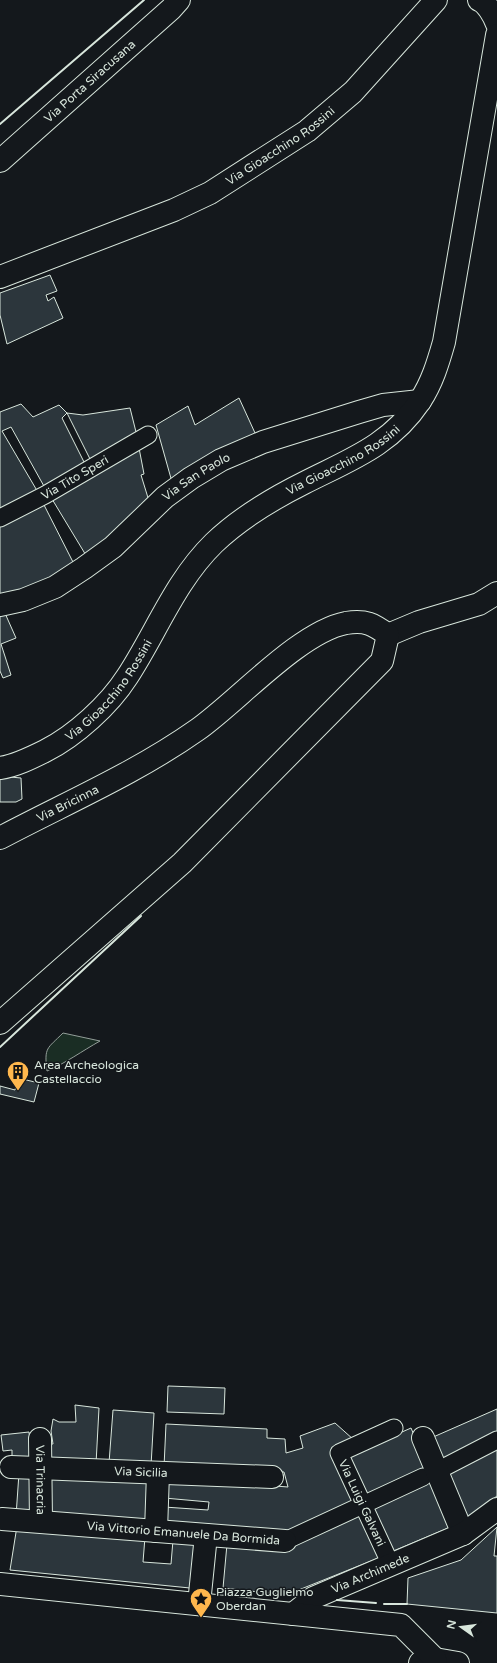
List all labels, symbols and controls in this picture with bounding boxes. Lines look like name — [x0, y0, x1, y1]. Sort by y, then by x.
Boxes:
street label: Via Porta Siracusana — [41, 37, 138, 125]
street label: Via Gioacchino Rossini — [223, 104, 337, 188]
street label: Via Gioacchino Rossini — [284, 422, 403, 498]
street label: Via San Paolo — [160, 450, 232, 504]
street label: Via Tito Speri — [39, 453, 111, 503]
street label: Via Gioacchino Rossini — [63, 637, 155, 744]
street label: Via Bricinna — [34, 782, 101, 825]
place label: Area Archeologica Castellaccio — [34, 1058, 139, 1086]
building icon: Area Archeologica Castellaccio — [5, 1059, 31, 1092]
street label: Via Trinacria — [33, 1445, 48, 1515]
street label: Via Luigi Galvani — [336, 1457, 388, 1549]
street label: Via Sicilia — [114, 1464, 168, 1480]
street label: Via Vittorio Emanuele Da Bormida — [86, 1519, 281, 1548]
street label: Via Archimede — [329, 1551, 412, 1596]
place label: Piazza Guglielmo Oberdan — [216, 1585, 314, 1613]
place icon: Piazza Guglielmo Oberdan — [188, 1586, 214, 1619]
north arrow — [441, 1607, 481, 1647]
text: N — [444, 1619, 459, 1631]

